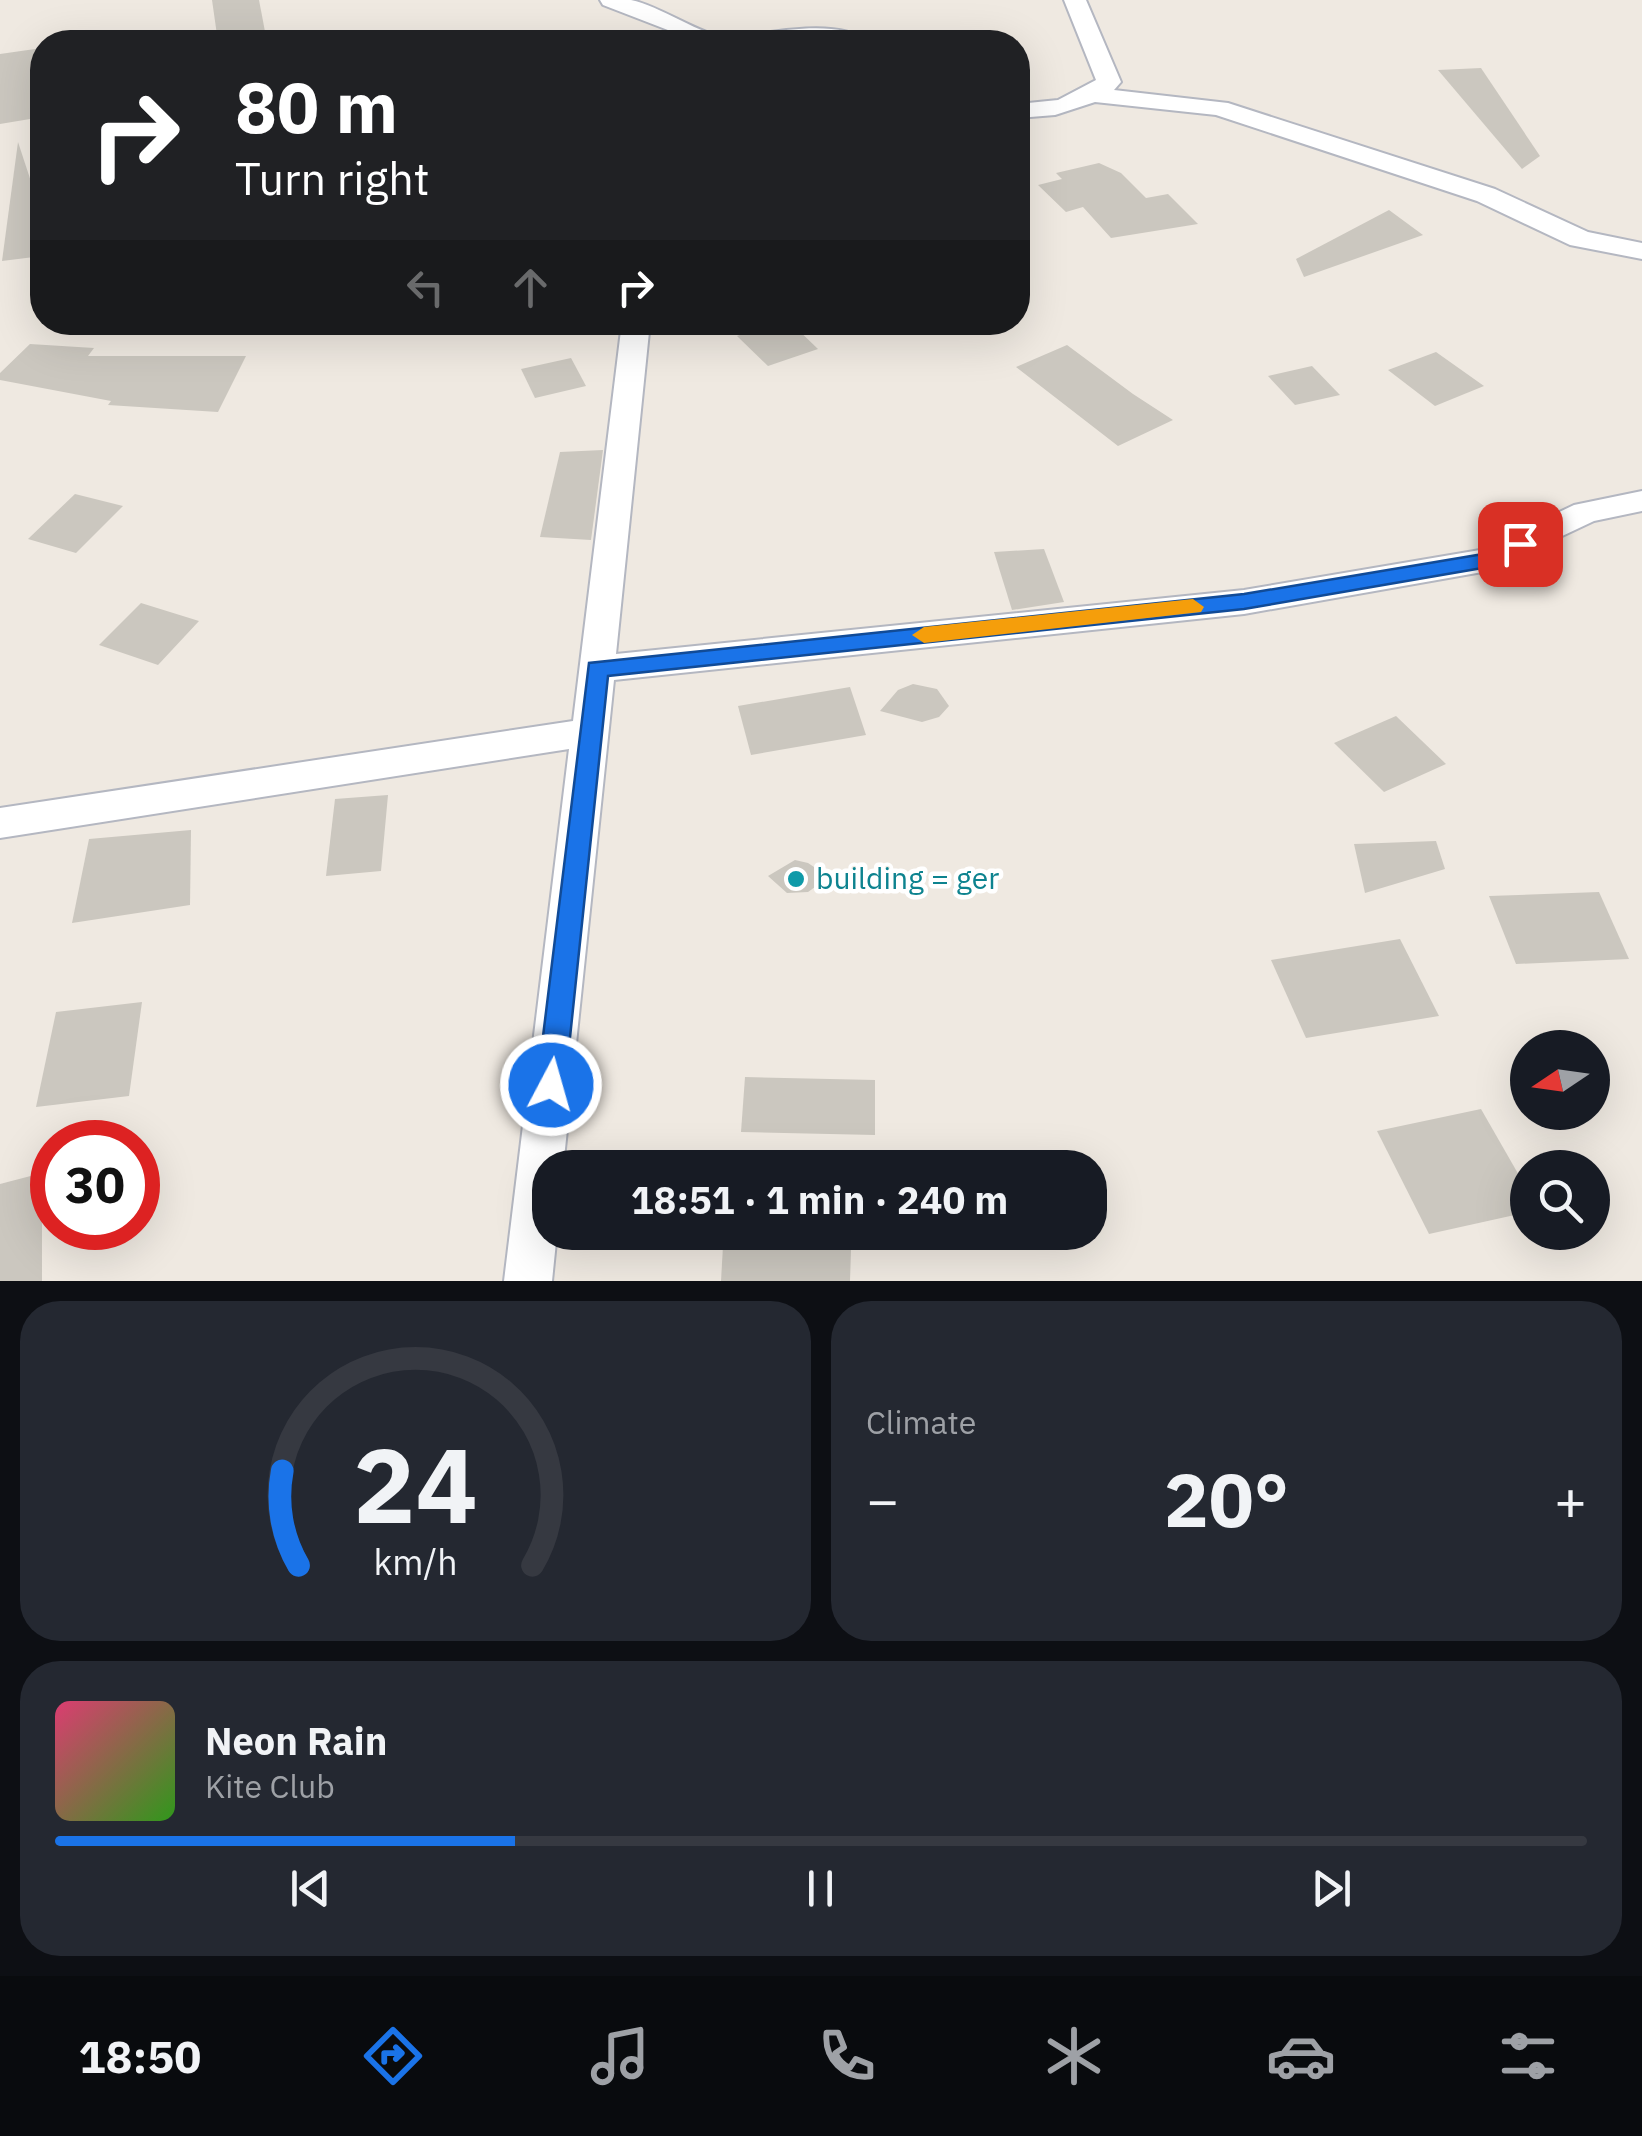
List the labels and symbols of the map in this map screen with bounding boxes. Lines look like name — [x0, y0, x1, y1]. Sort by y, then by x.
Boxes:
pin — [1478, 502, 1563, 587]
place label: building = ger — [816, 858, 999, 897]
marker: building = ger — [785, 868, 807, 890]
north arrow — [1510, 1030, 1610, 1130]
position arrow — [499, 1033, 603, 1137]
speed limit sign: 30 — [30, 1120, 160, 1250]

